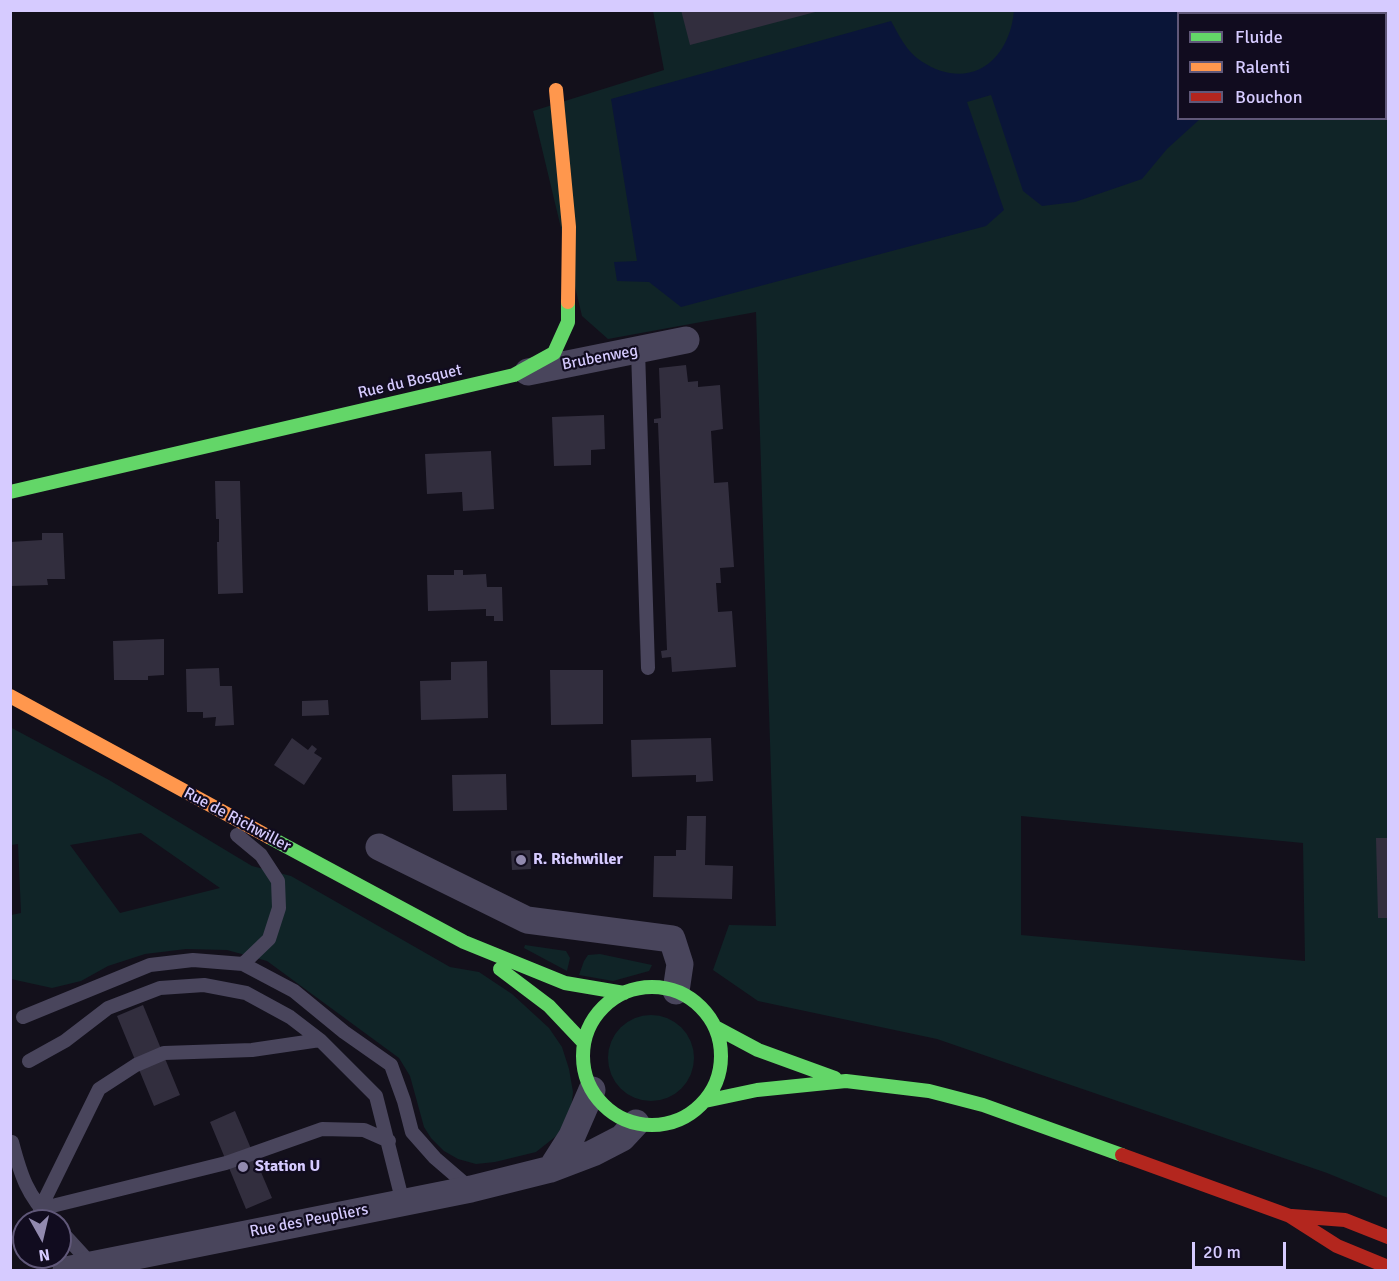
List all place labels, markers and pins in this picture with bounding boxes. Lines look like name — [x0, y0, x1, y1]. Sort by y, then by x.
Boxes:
place label: R. Richwiller — [533, 850, 623, 870]
marker: R. Richwiller — [514, 853, 528, 867]
place label: Station U — [255, 1157, 320, 1177]
marker: Station U — [236, 1160, 250, 1174]

